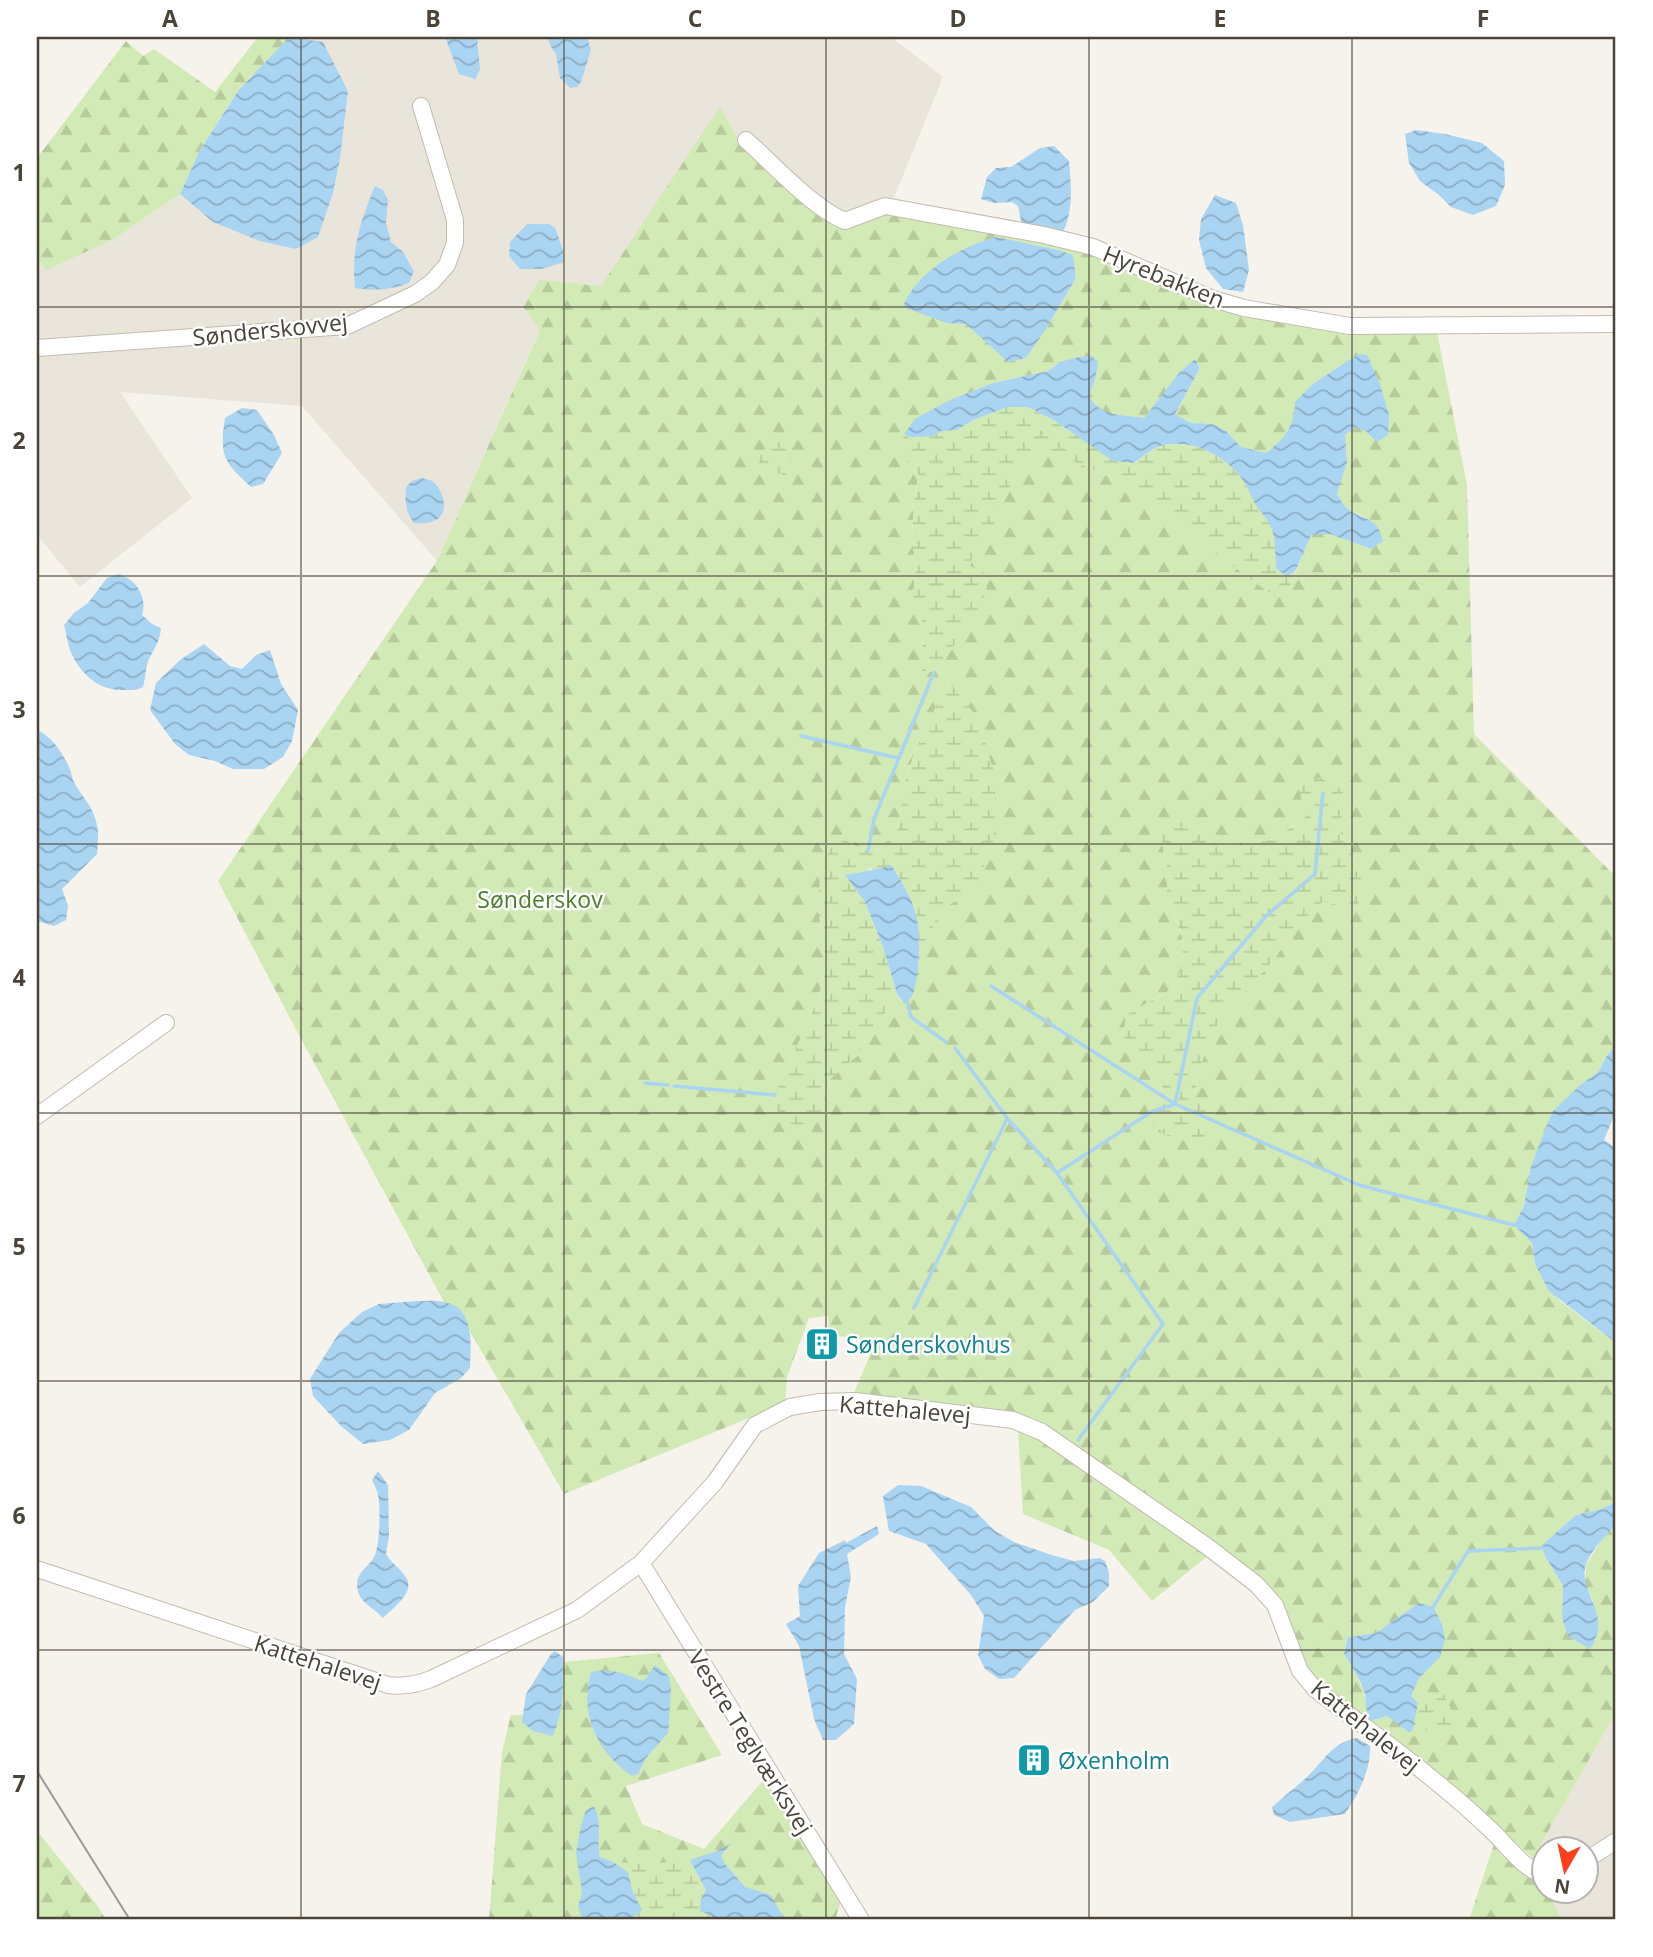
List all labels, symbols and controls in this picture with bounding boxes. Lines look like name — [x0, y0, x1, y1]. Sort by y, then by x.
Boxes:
text: A — [162, 2, 178, 34]
text: B — [425, 2, 441, 34]
text: C — [688, 2, 702, 34]
text: D — [949, 2, 967, 34]
text: E — [1214, 2, 1226, 34]
text: F — [1477, 2, 1489, 34]
text: 1 — [12, 156, 26, 188]
street label: Hyrebakken — [1098, 237, 1230, 315]
street label: Sønderskovvej — [191, 305, 349, 353]
text: 2 — [12, 424, 26, 456]
text: 3 — [12, 693, 26, 725]
park label: Sønderskov — [477, 883, 603, 915]
text: 4 — [12, 961, 26, 993]
text: 5 — [12, 1230, 26, 1262]
building icon: Sønderskovhus — [803, 1325, 841, 1363]
place label: Sønderskovhus — [846, 1328, 1010, 1360]
street label: Kattehalevej — [838, 1387, 972, 1431]
text: 6 — [12, 1499, 26, 1531]
street label: Kattehalevej — [250, 1626, 386, 1698]
street label: Vestre Teglværksvej — [681, 1644, 821, 1840]
street label: Kattehalevej — [1305, 1672, 1427, 1780]
building icon: Øxenholm — [1015, 1741, 1053, 1779]
place label: Øxenholm — [1058, 1744, 1170, 1776]
text: 7 — [12, 1767, 26, 1799]
north arrow — [1530, 1834, 1600, 1904]
text: N — [1553, 1873, 1572, 1901]

